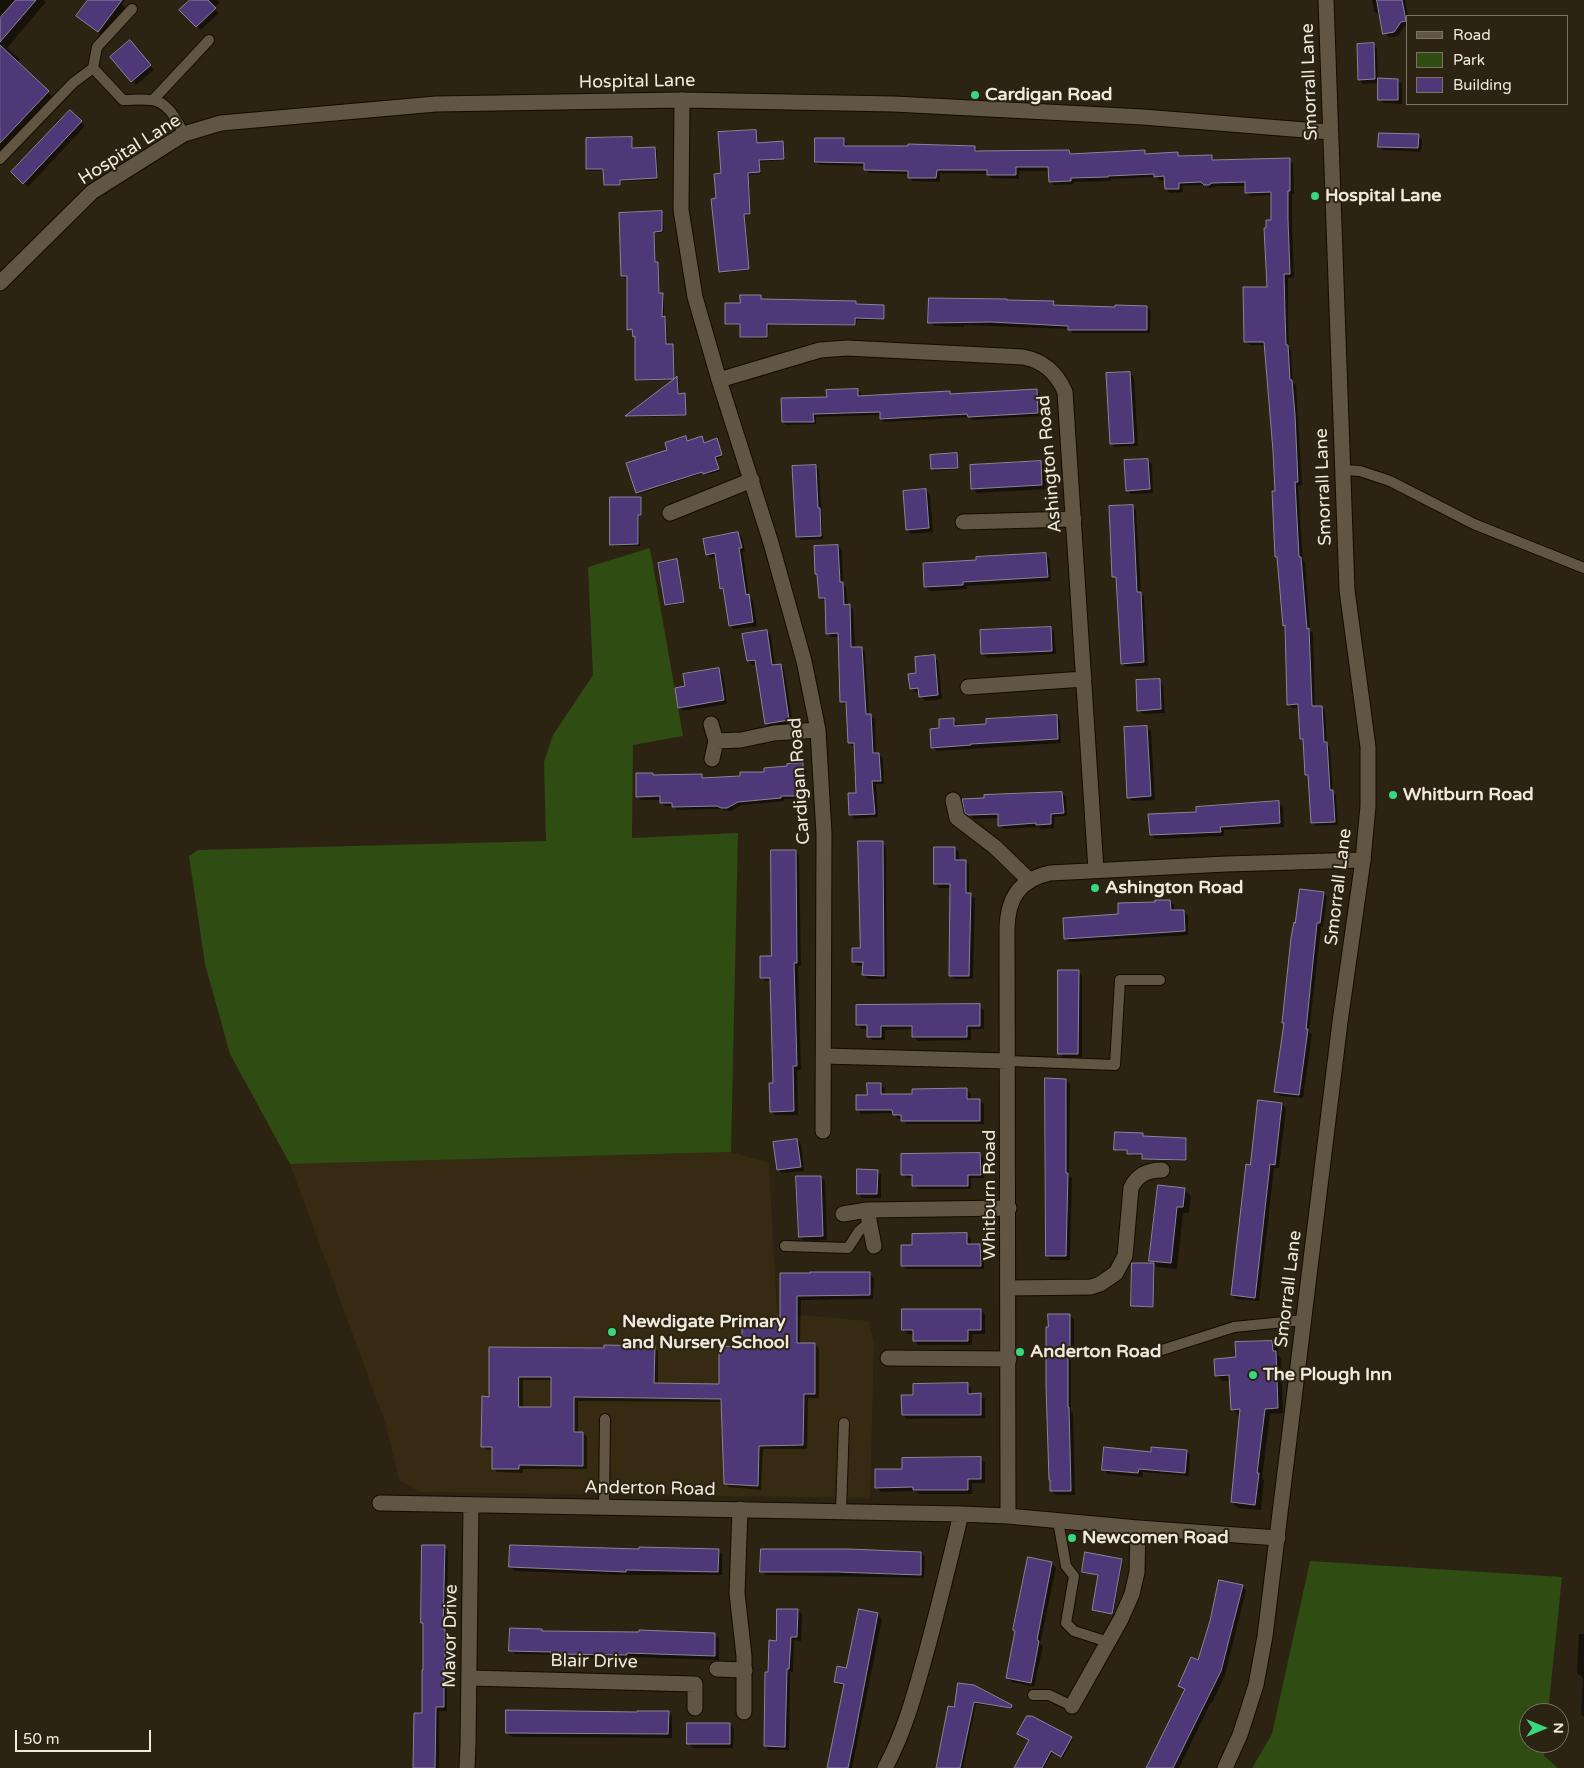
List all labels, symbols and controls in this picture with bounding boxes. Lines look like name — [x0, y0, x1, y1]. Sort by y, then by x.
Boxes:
legend — [1406, 15, 1569, 105]
street label: Smorrall Lane — [1297, 23, 1323, 141]
text: Road — [1453, 26, 1491, 44]
text: Park — [1453, 51, 1485, 69]
street label: Hospital Lane — [579, 70, 695, 94]
text: Building — [1453, 76, 1512, 94]
place label: Cardigan Road — [985, 84, 1112, 106]
marker: Cardigan Road — [969, 89, 981, 101]
street label: Hospital Lane — [75, 110, 185, 190]
place label: Hospital Lane — [1325, 185, 1442, 207]
marker: Hospital Lane — [1309, 190, 1321, 202]
street label: Ashington Road — [1033, 394, 1067, 534]
street label: Smorrall Lane — [1311, 428, 1337, 546]
street label: Cardigan Road — [785, 717, 815, 845]
place label: Whitburn Road — [1403, 784, 1534, 806]
marker: Whitburn Road — [1387, 789, 1399, 801]
street label: Smorrall Lane — [1321, 827, 1357, 947]
place label: Ashington Road — [1105, 877, 1243, 899]
marker: Ashington Road — [1089, 882, 1101, 894]
street label: Whitburn Road — [979, 1130, 1001, 1260]
street label: Smorrall Lane — [1271, 1229, 1307, 1349]
place label: Newdigate Primary and Nursery School — [622, 1311, 789, 1354]
marker: Newdigate Primary and Nursery School — [606, 1326, 618, 1338]
place label: Anderton Road — [1030, 1341, 1161, 1363]
marker: Anderton Road — [1014, 1346, 1026, 1358]
place label: The Plough Inn — [1263, 1364, 1392, 1386]
marker: The Plough Inn — [1247, 1369, 1259, 1381]
street label: Anderton Road — [584, 1477, 716, 1501]
place label: Newcomen Road — [1082, 1527, 1228, 1549]
marker: Newcomen Road — [1066, 1532, 1078, 1544]
street label: Mavor Drive — [439, 1584, 463, 1688]
street label: Blair Drive — [550, 1650, 638, 1674]
north arrow — [1519, 1703, 1569, 1753]
scale bar — [18, 1720, 154, 1752]
text: N — [1550, 1722, 1567, 1734]
text: 50 m — [23, 1730, 60, 1748]

